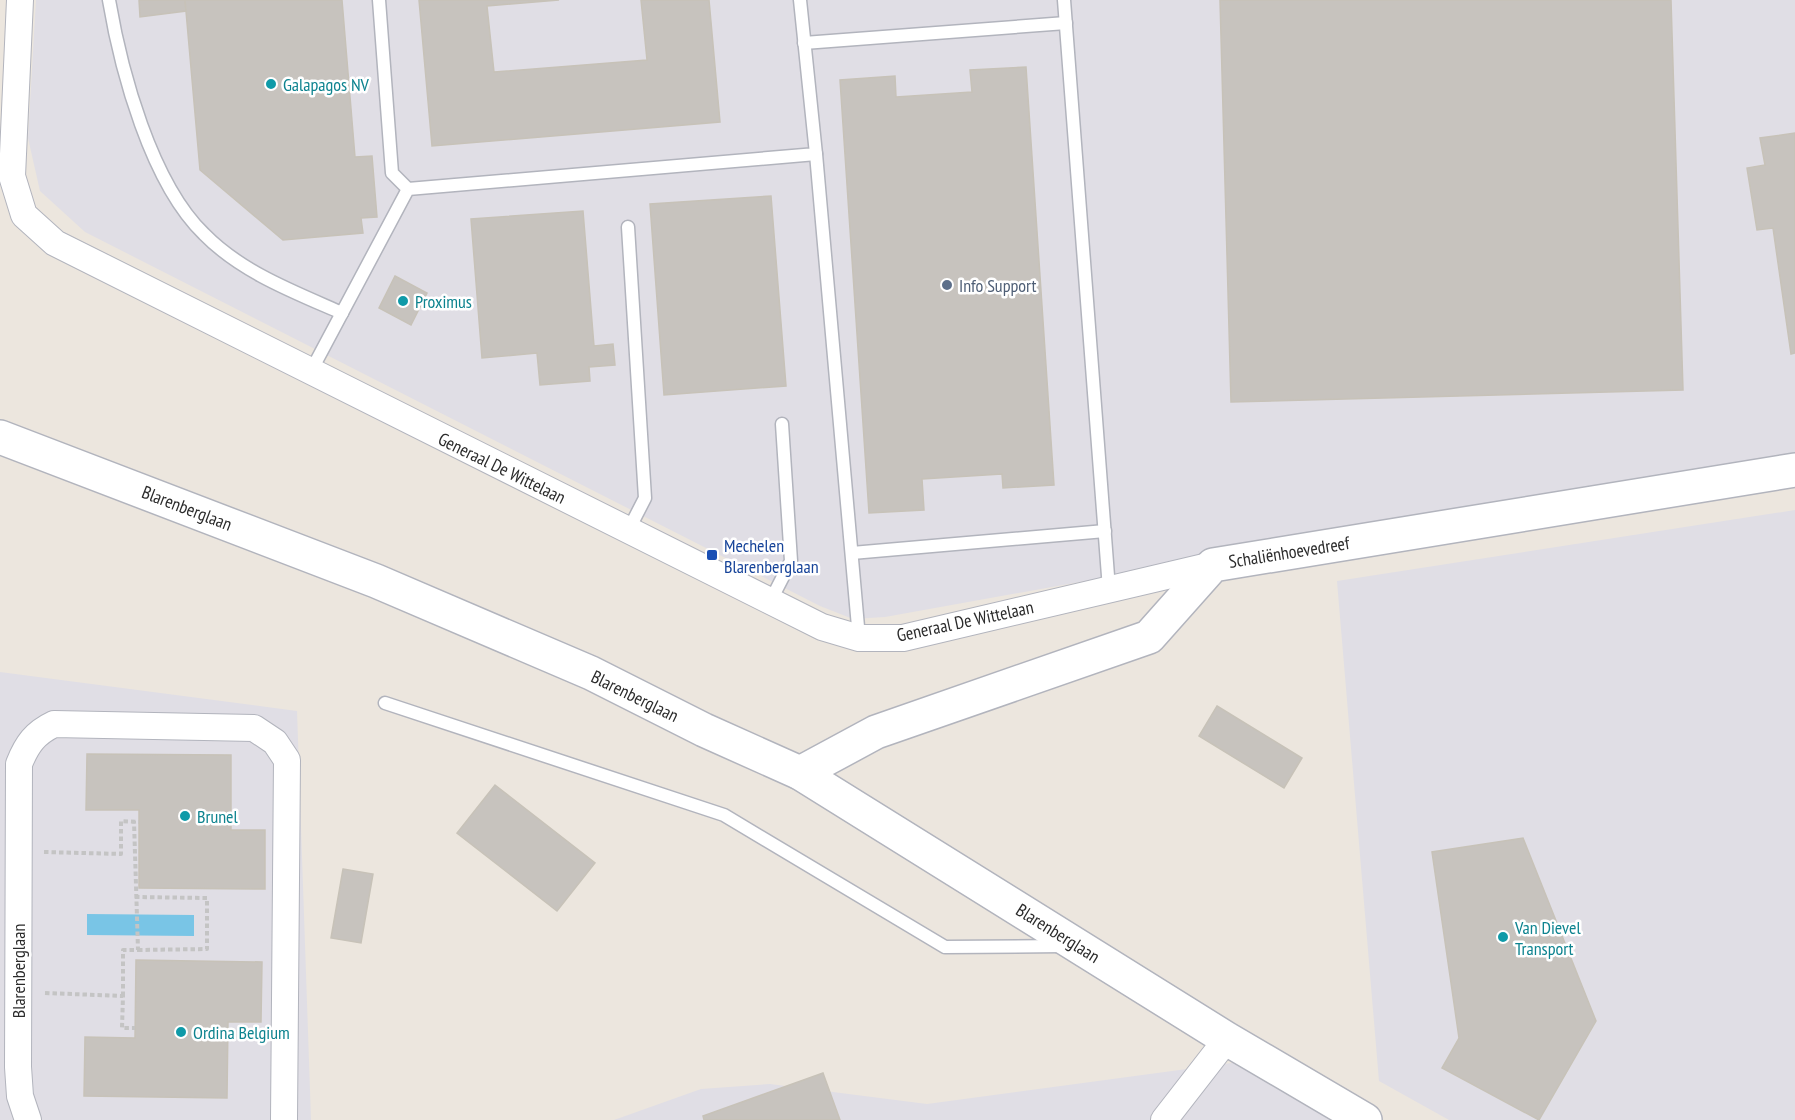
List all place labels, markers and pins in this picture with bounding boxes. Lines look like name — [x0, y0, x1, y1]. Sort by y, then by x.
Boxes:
place label: Galapagos NV — [283, 73, 370, 96]
marker: Galapagos NV — [264, 77, 278, 91]
place label: Info Support — [959, 274, 1036, 297]
marker: Info Support — [940, 278, 954, 292]
place label: Proximus — [415, 290, 472, 313]
marker: Proximus — [396, 294, 410, 308]
place label: Mechelen Blarenberglaan — [724, 534, 819, 578]
marker: Mechelen Blarenberglaan — [705, 548, 719, 562]
place label: Brunel — [197, 805, 239, 828]
marker: Brunel — [178, 809, 192, 823]
place label: Van Dievel Transport — [1514, 916, 1581, 960]
marker: Van Dievel Transport — [1496, 930, 1510, 944]
place label: Ordina Belgium — [193, 1021, 290, 1044]
marker: Ordina Belgium — [174, 1025, 188, 1039]

